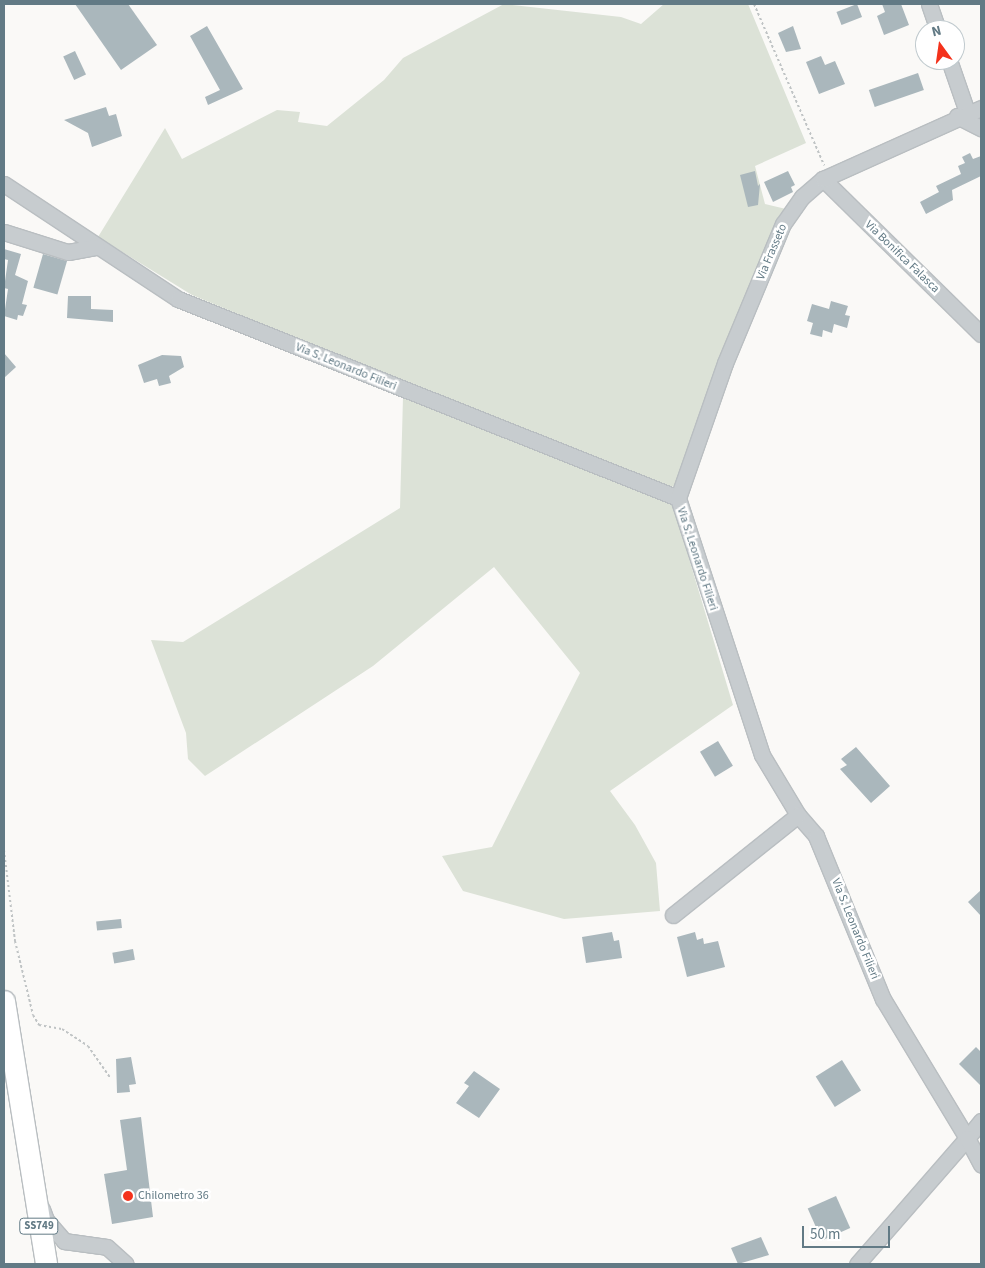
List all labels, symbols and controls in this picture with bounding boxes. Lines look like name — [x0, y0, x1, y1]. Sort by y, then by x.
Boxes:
north arrow — [915, 20, 965, 70]
text: N — [930, 21, 944, 42]
street label: Via Bonifica Falasca — [862, 218, 942, 296]
street label: Via Frasseto — [754, 222, 790, 282]
street label: Via S. Leonardo Filieri — [293, 340, 399, 394]
street label: Via S. Leonardo Filieri — [674, 506, 720, 612]
street label: Via S. Leonardo Filieri — [828, 876, 882, 982]
place label: Chilometro 36 — [138, 1189, 209, 1203]
marker: Chilometro 36 — [122, 1190, 134, 1202]
scale bar — [805, 1216, 892, 1248]
road number: SS749 — [19, 1218, 59, 1234]
text: 50 m — [810, 1224, 840, 1245]

